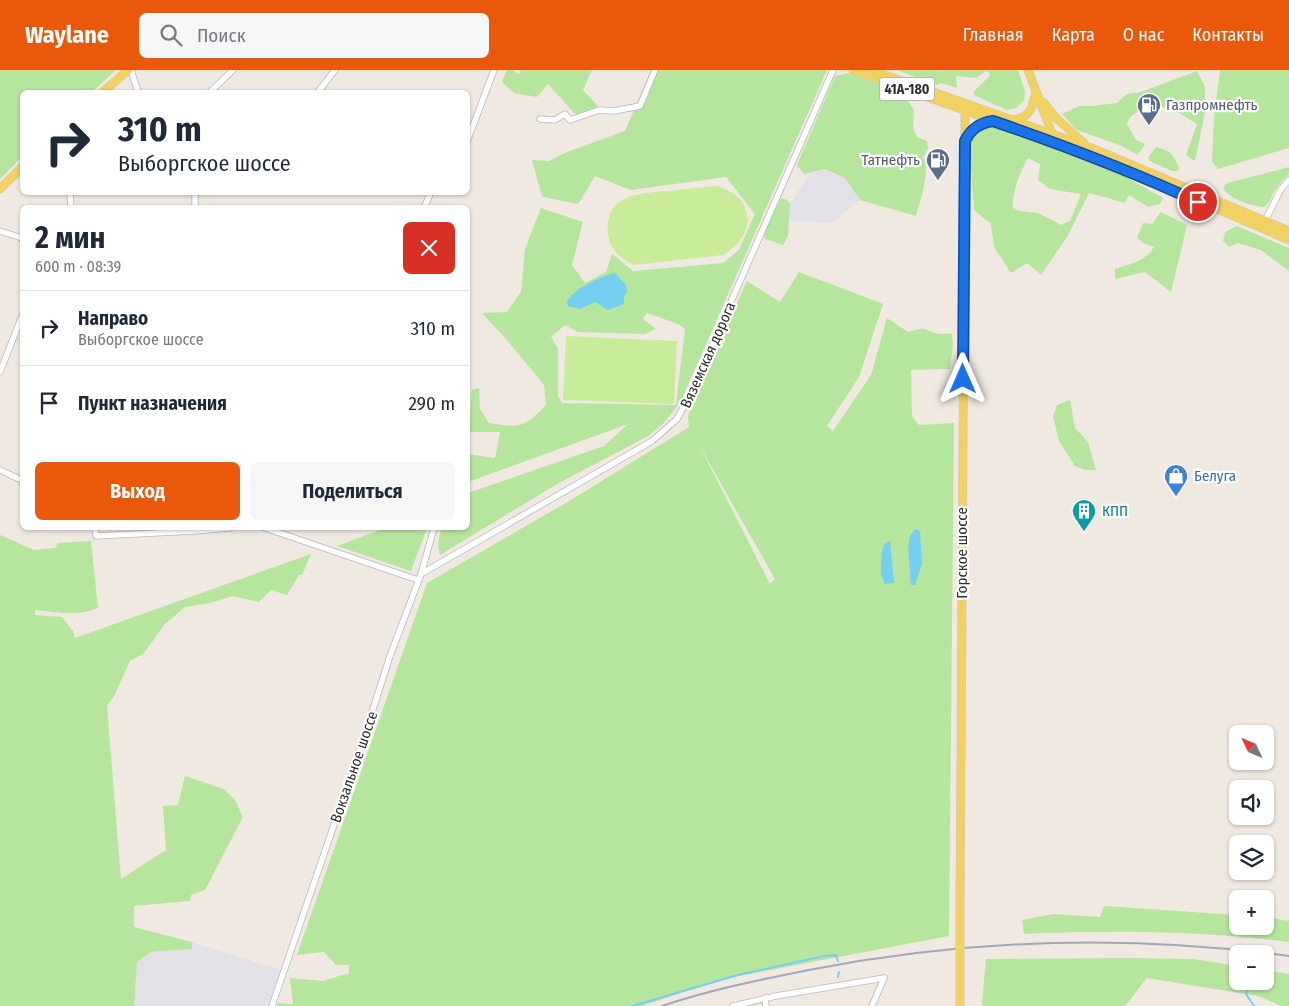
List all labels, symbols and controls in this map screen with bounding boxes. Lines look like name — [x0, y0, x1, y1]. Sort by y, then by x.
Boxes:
search box — [139, 13, 489, 58]
text: Waylane — [25, 21, 109, 49]
icon: search — [157, 21, 185, 49]
text: Поиск — [197, 24, 246, 47]
text: Главная — [963, 24, 1024, 46]
text: Карта — [1052, 24, 1095, 46]
text: О нас — [1123, 24, 1164, 46]
text: Контакты — [1192, 24, 1264, 46]
road number: 41А-180 — [880, 78, 934, 100]
fuel station icon: Газпромнефть — [1136, 92, 1162, 126]
place label: Газпромнефть — [1166, 96, 1258, 114]
text: 310 m — [118, 108, 202, 150]
icon: right — [35, 110, 100, 175]
fuel station icon: Татнефть — [925, 147, 951, 181]
text: Выборгское шоссе — [118, 150, 291, 177]
place label: Татнефть — [862, 151, 920, 169]
pin — [1177, 181, 1219, 223]
icon: arrive — [1184, 188, 1212, 216]
text: 2 мин — [35, 220, 106, 256]
button: close — [403, 222, 455, 274]
text: 600 m · 08:39 — [35, 257, 121, 276]
street label: Вяземская дорога — [677, 299, 739, 411]
text: Направо — [78, 307, 148, 330]
icon: right — [35, 314, 63, 342]
text: 310 m — [411, 317, 455, 340]
text: Выборгское шоссе — [78, 330, 204, 349]
position arrow — [936, 352, 988, 404]
icon: arrive — [35, 389, 63, 417]
text: Пункт назначения — [78, 392, 227, 415]
text: 290 m — [409, 392, 455, 415]
button: Выход — [35, 462, 240, 520]
button: Поделиться — [250, 462, 455, 520]
shop icon: Белуга — [1163, 463, 1189, 497]
place label: Белуга — [1194, 467, 1236, 485]
building icon: КПП — [1071, 498, 1097, 532]
place label: КПП — [1102, 502, 1128, 520]
street label: Горское шоссе — [953, 507, 971, 599]
street label: Вокзальное шоссе — [326, 709, 382, 825]
north arrow — [1229, 725, 1274, 770]
map controls — [1229, 725, 1274, 990]
button: sound — [1229, 780, 1274, 825]
button: layers — [1229, 835, 1274, 880]
button: + — [1229, 890, 1274, 935]
button: − — [1229, 945, 1274, 990]

